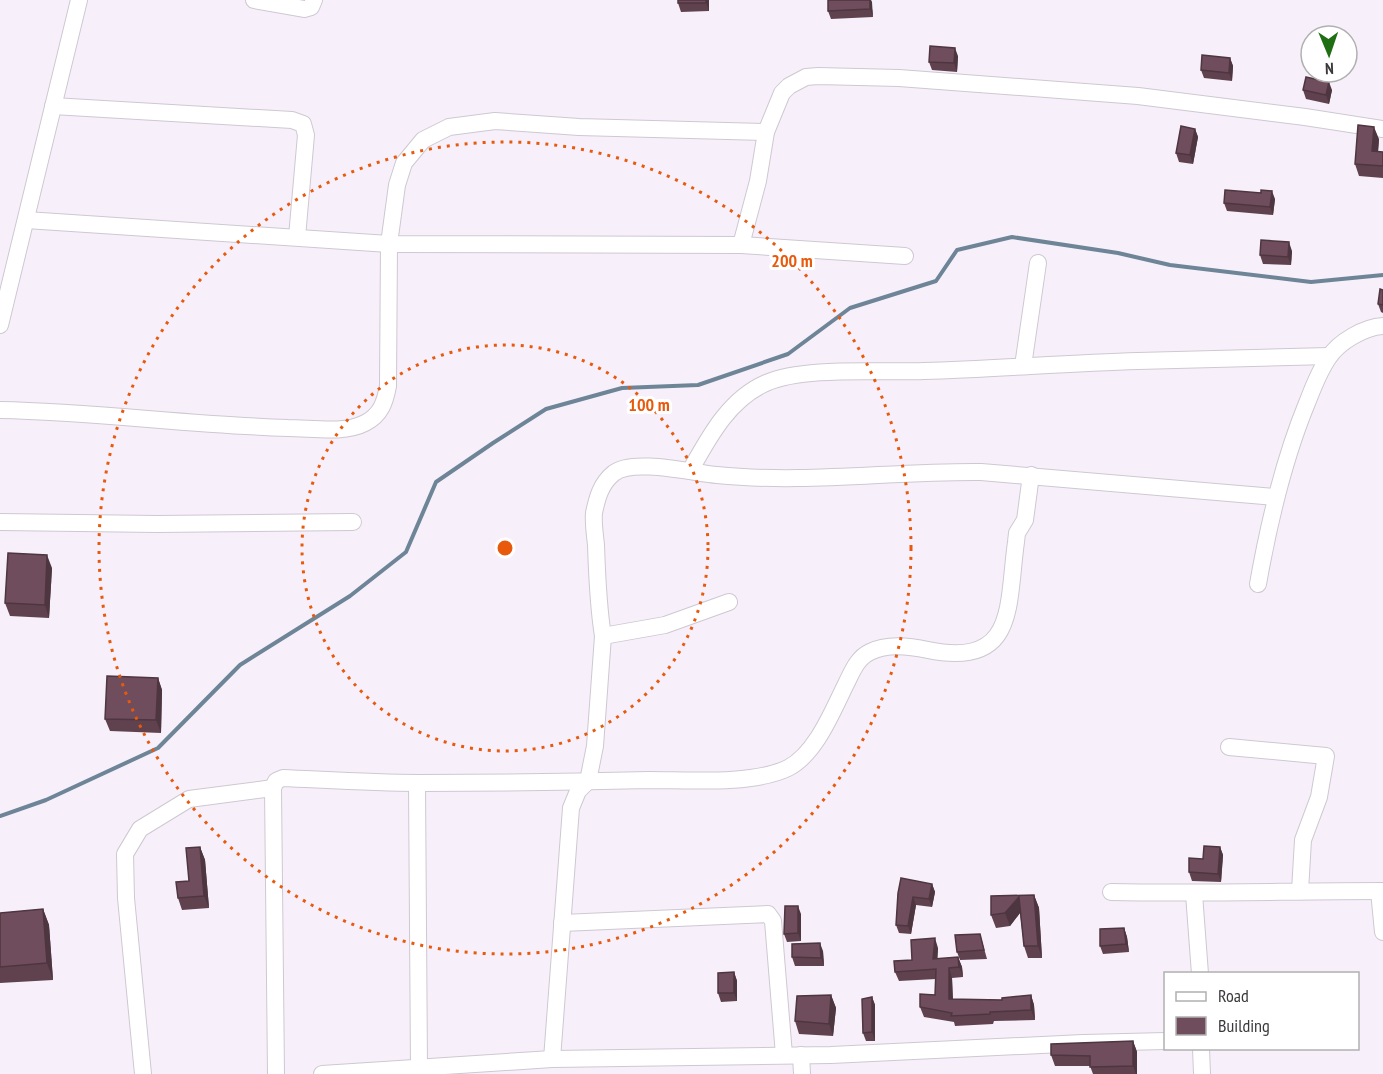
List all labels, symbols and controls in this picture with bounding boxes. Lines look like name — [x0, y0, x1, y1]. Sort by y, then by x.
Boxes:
north arrow — [1299, 24, 1359, 84]
text: N — [1325, 59, 1334, 79]
text: 200 m — [771, 249, 813, 272]
text: 100 m — [628, 393, 670, 416]
centre of rings — [495, 538, 515, 558]
legend — [1164, 972, 1359, 1050]
text: Road — [1218, 984, 1249, 1007]
text: Building — [1218, 1014, 1270, 1037]

